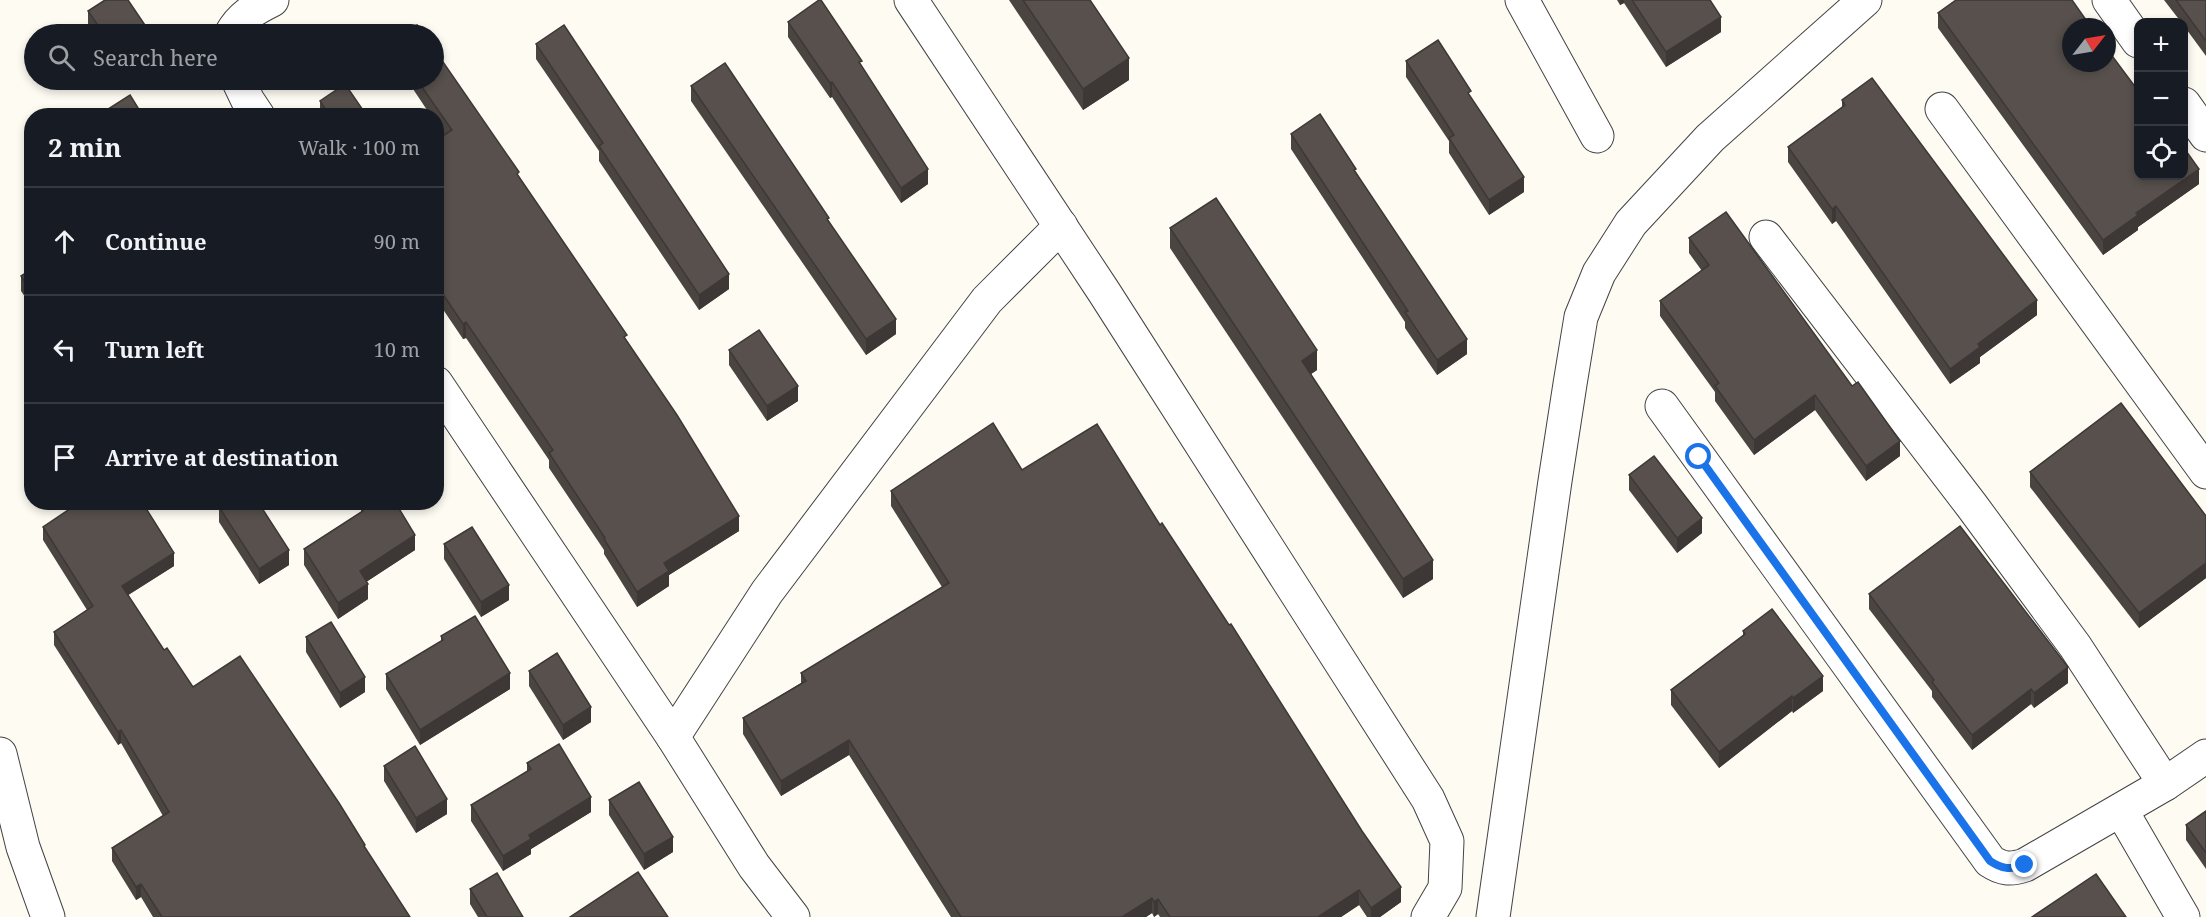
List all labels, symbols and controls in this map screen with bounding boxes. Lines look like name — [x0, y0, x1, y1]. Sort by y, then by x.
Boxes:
north arrow — [2062, 18, 2116, 72]
map controls — [2134, 18, 2188, 180]
button: + — [2134, 18, 2188, 72]
search box — [24, 24, 444, 90]
icon: search — [45, 41, 78, 74]
text: Search here — [93, 42, 218, 72]
button: − — [2134, 72, 2188, 126]
button: locate — [2134, 126, 2188, 180]
text: 2 min — [48, 129, 122, 165]
text: Walk · 100 m — [298, 134, 420, 161]
icon: ahead — [48, 225, 81, 258]
text: Continue — [105, 226, 207, 256]
text: 90 m — [374, 228, 420, 255]
icon: left — [48, 333, 81, 366]
text: Turn left — [105, 334, 204, 364]
text: 10 m — [374, 336, 420, 363]
icon: arrive — [48, 441, 81, 474]
text: Arrive at destination — [105, 442, 339, 472]
route start — [1685, 443, 1711, 469]
route end — [2011, 851, 2037, 877]

